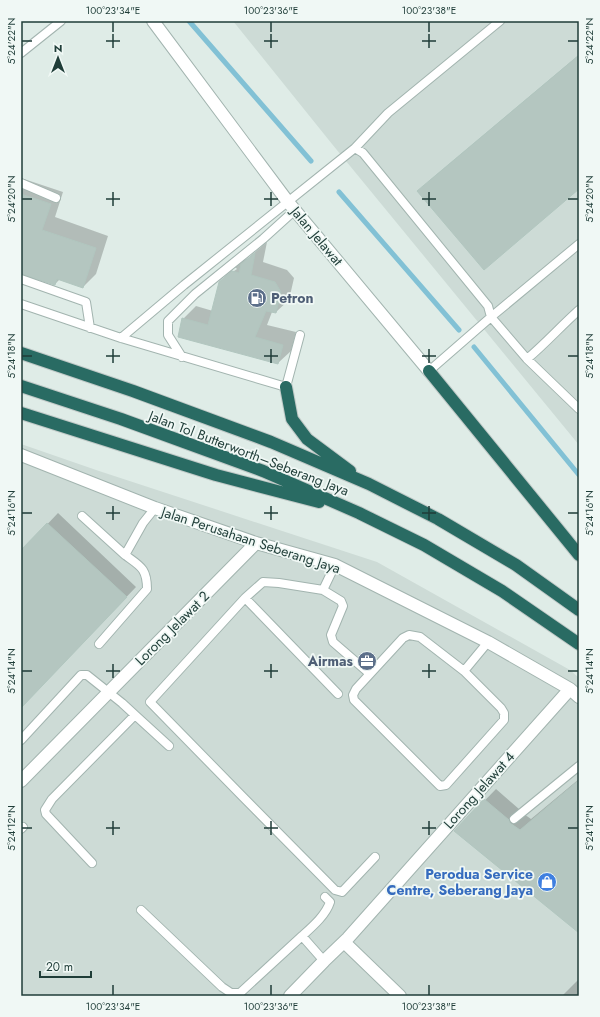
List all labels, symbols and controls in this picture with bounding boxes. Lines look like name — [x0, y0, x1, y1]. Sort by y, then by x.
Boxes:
text: 100°23'34"E — [86, 3, 140, 18]
text: 100°23'36"E — [244, 3, 298, 18]
text: 100°23'38"E — [402, 3, 456, 18]
text: 5°24'22"N — [4, 18, 19, 64]
text: 5°24'22"N — [582, 18, 597, 64]
north arrow — [38, 38, 78, 78]
text: N — [54, 40, 62, 56]
text: 5°24'20"N — [4, 176, 19, 222]
text: 5°24'20"N — [582, 176, 597, 222]
street label: Jalan Jelawat — [285, 201, 348, 270]
fuel station icon: Petron — [246, 287, 268, 309]
place label: Petron — [271, 288, 314, 308]
text: 5°24'18"N — [4, 333, 19, 379]
text: 5°24'18"N — [582, 333, 597, 379]
street label: Jalan Tol Butterworth–Seberang Jaya — [144, 405, 352, 500]
text: 5°24'16"N — [4, 490, 19, 536]
text: 5°24'16"N — [582, 490, 597, 536]
street label: Jalan Perusahaan Seberang Jaya — [157, 501, 343, 578]
street label: Lorong Jelawat 2 — [130, 586, 214, 670]
text: 5°24'14"N — [4, 648, 19, 694]
text: 5°24'14"N — [582, 648, 597, 694]
office icon: Airmas — [356, 650, 378, 672]
place label: Airmas — [307, 651, 354, 671]
street label: Lorong Jelawat 4 — [439, 747, 519, 833]
text: 5°24'12"N — [4, 805, 19, 851]
text: 5°24'12"N — [582, 805, 597, 851]
place label: Perodua Service Centre, Seberang Jaya — [387, 864, 533, 900]
shop icon: Perodua Service Centre, Seberang Jaya — [536, 871, 558, 893]
scale bar — [40, 953, 91, 979]
text: 20 m — [46, 958, 73, 976]
text: 100°23'34"E — [86, 999, 140, 1014]
text: 100°23'36"E — [244, 999, 298, 1014]
text: 100°23'38"E — [402, 999, 456, 1014]

